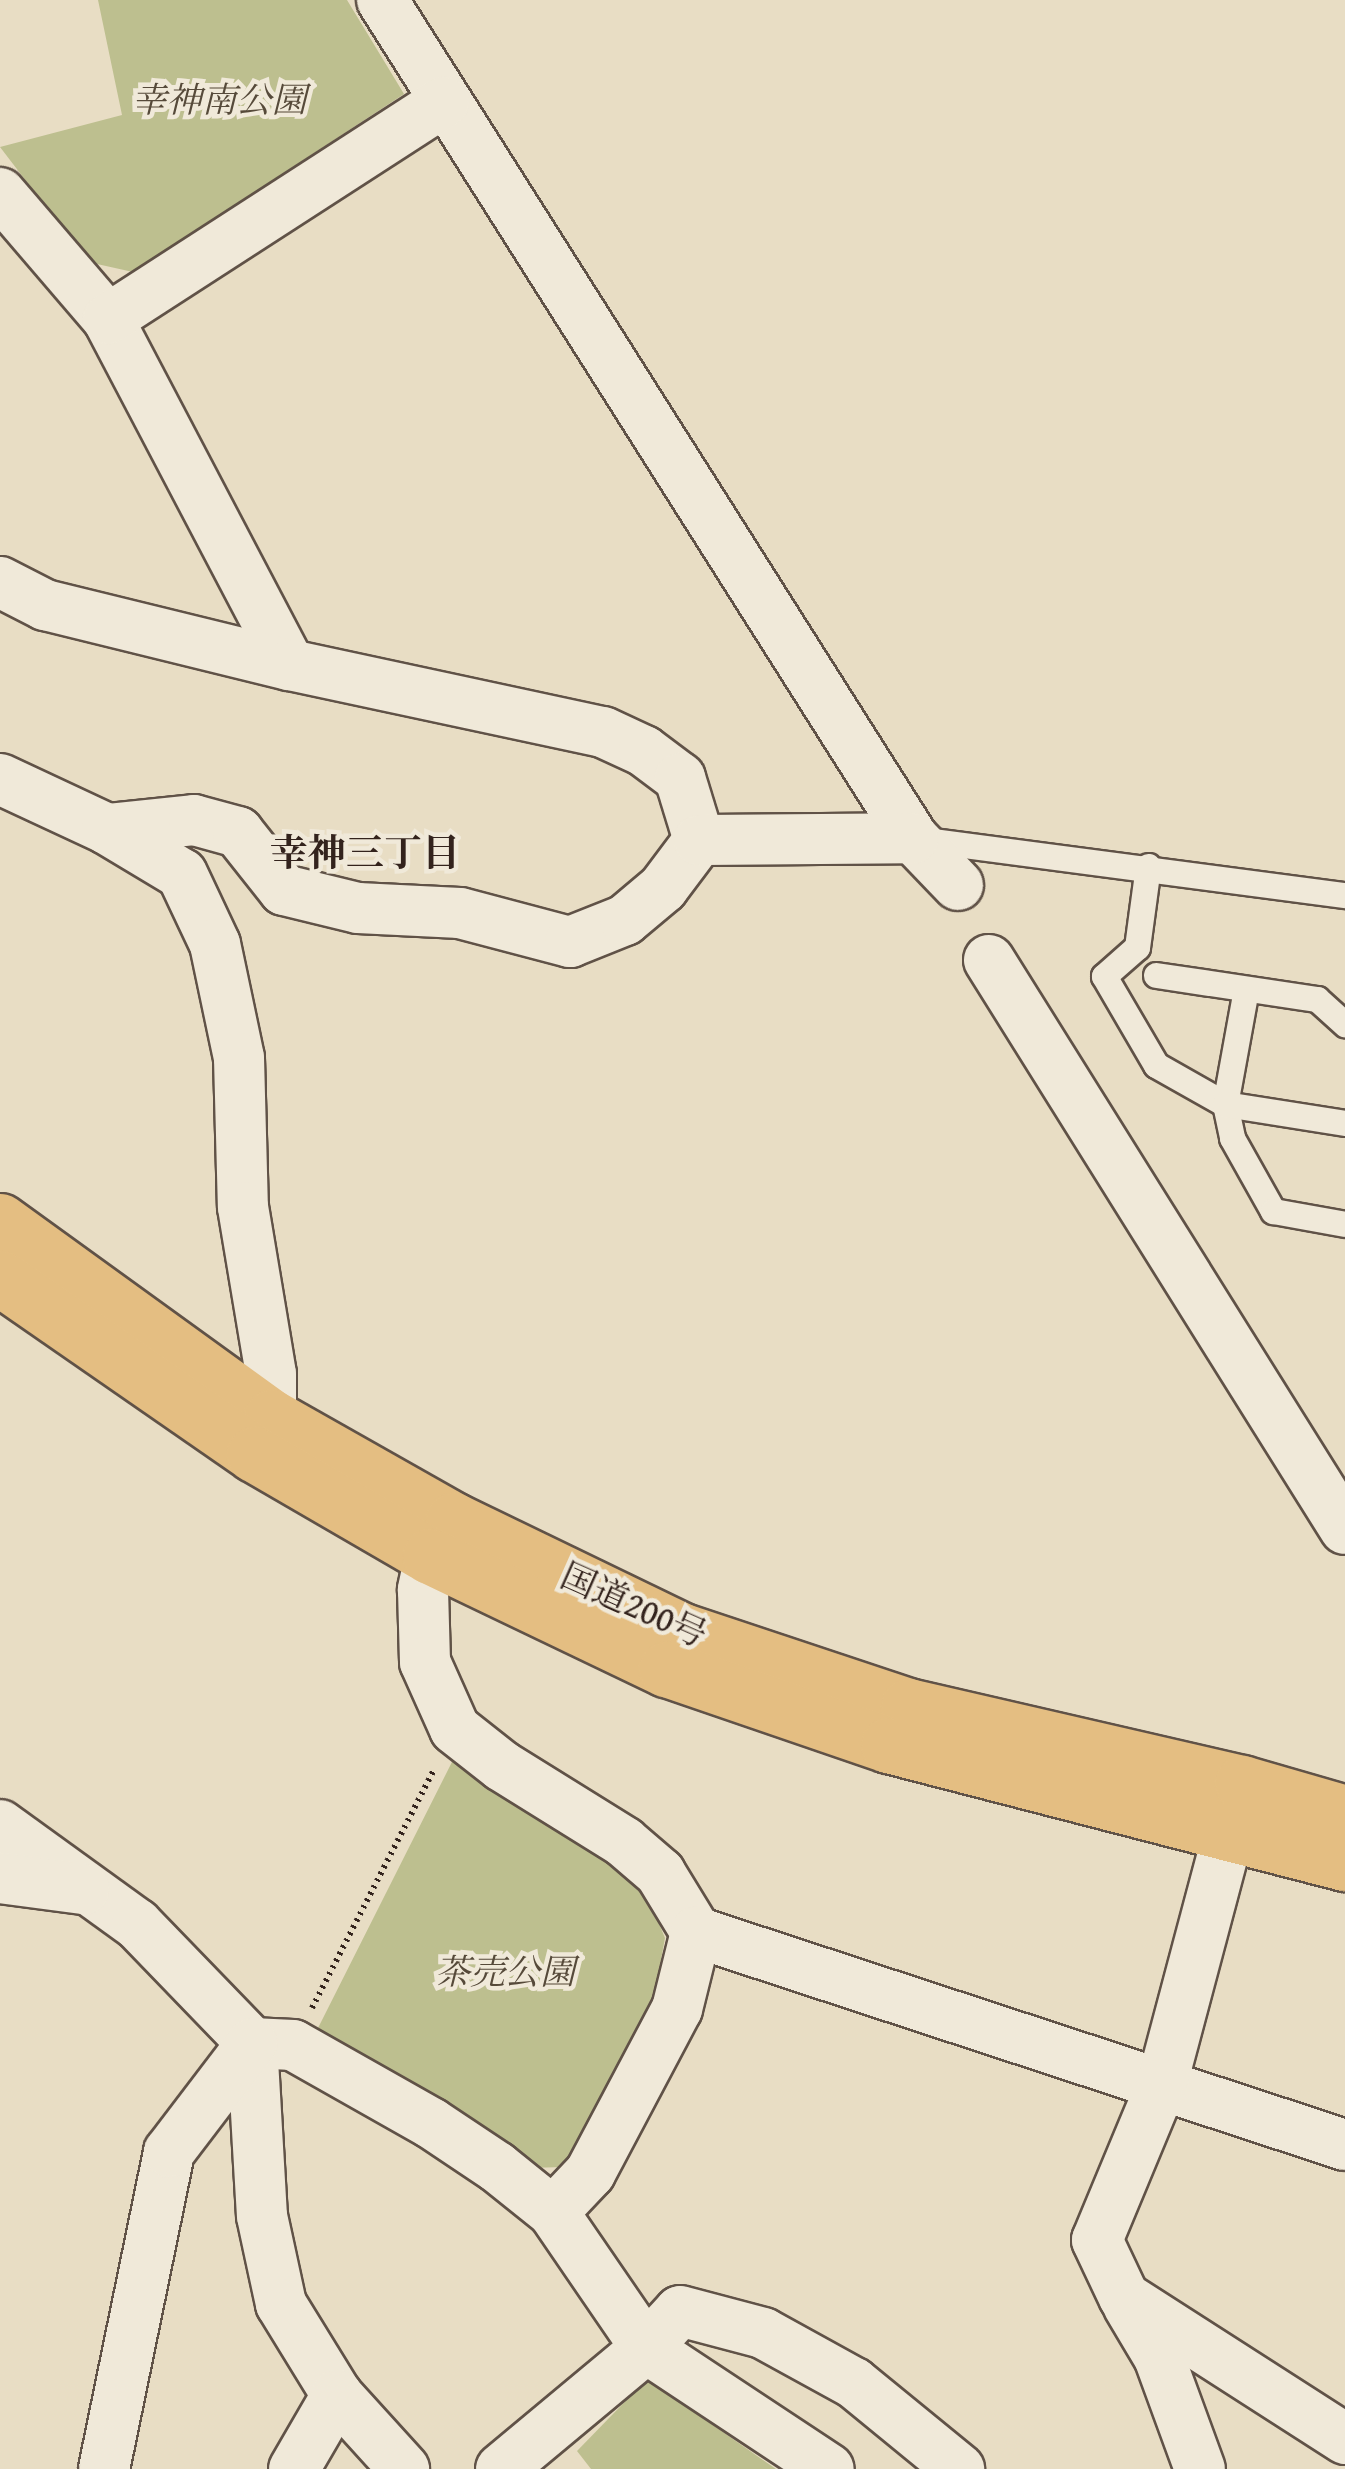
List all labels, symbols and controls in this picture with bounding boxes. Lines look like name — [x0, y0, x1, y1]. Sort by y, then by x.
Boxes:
park label: 幸神南公園 — [132, 79, 306, 121]
district label: 幸神三丁目 — [270, 830, 460, 876]
street label: 国道200号 — [554, 1554, 714, 1656]
park label: 茶売公園 — [435, 1951, 575, 1993]

